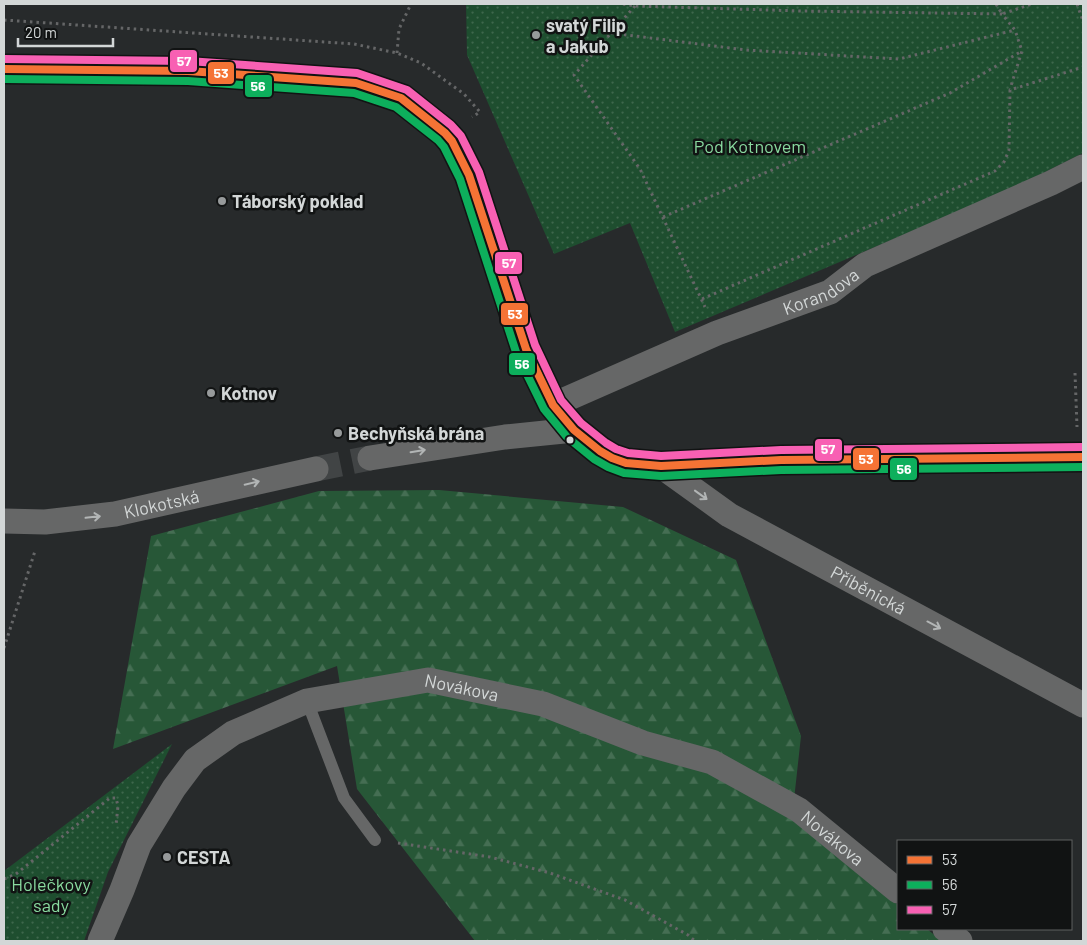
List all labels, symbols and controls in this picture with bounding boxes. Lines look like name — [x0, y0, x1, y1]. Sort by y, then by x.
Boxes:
place label: svatý Filip a Jakub — [546, 14, 626, 57]
scale bar — [18, 15, 112, 47]
text: 20 m — [25, 23, 57, 41]
marker: svatý Filip a Jakub — [530, 29, 542, 41]
line badge: 57 — [169, 49, 198, 73]
text: 57 — [177, 52, 191, 69]
line badge: 53 — [207, 61, 235, 85]
text: 53 — [213, 64, 229, 81]
line badge: 56 — [244, 74, 273, 98]
text: 56 — [250, 77, 266, 94]
park label: Pod Kotnovem — [694, 135, 806, 157]
place label: Táborský poklad — [232, 190, 363, 212]
marker: Táborský poklad — [216, 195, 228, 207]
line badge: 57 — [494, 251, 523, 275]
text: 57 — [502, 254, 516, 271]
street label: Korandova — [780, 263, 863, 319]
line badge: 53 — [500, 302, 529, 326]
text: 53 — [507, 305, 523, 322]
line badge: 56 — [508, 352, 536, 376]
text: 56 — [514, 355, 530, 372]
place label: Kotnov — [221, 382, 277, 404]
marker: Kotnov — [205, 387, 217, 399]
place label: Bechyňská brána — [348, 422, 484, 444]
marker: Bechyňská brána — [332, 427, 344, 439]
unlabelled marker — [565, 435, 575, 445]
line badge: 57 — [814, 438, 843, 462]
text: 57 — [821, 440, 835, 457]
one-way arrow — [409, 445, 425, 455]
line badge: 53 — [852, 447, 880, 471]
text: 53 — [858, 450, 874, 467]
line badge: 56 — [889, 457, 918, 481]
text: 56 — [896, 460, 912, 477]
one-way arrow — [244, 478, 260, 488]
street label: Klokotská — [122, 485, 201, 523]
one-way arrow — [693, 489, 707, 500]
one-way arrow — [85, 512, 101, 522]
street label: Příběnická — [827, 561, 910, 619]
one-way arrow — [926, 620, 941, 630]
street label: Novákova — [423, 669, 501, 705]
street label: Novákova — [797, 805, 869, 870]
legend — [897, 840, 1072, 930]
place label: CESTA — [177, 846, 230, 868]
text: 53 — [942, 850, 957, 868]
marker: CESTA — [161, 851, 173, 863]
park label: Holečkovy sady — [11, 873, 91, 916]
text: 56 — [942, 875, 957, 893]
text: 57 — [942, 900, 957, 918]

